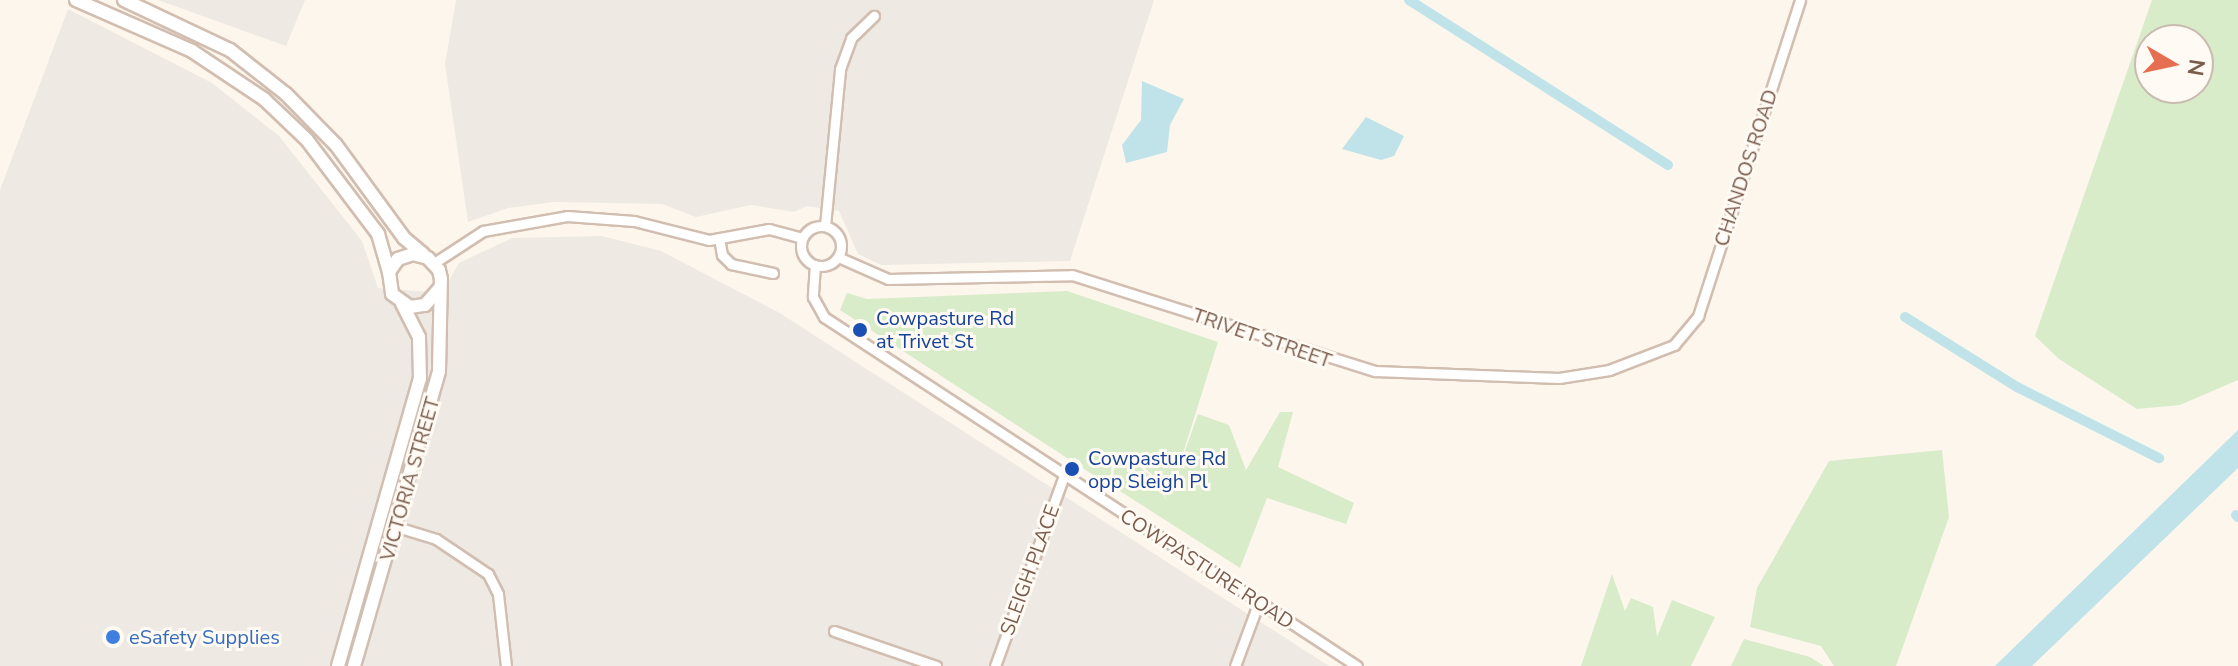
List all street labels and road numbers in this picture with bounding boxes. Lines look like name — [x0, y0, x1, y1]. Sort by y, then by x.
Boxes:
street label: CHANDOS ROAD — [1709, 87, 1783, 249]
street label: TRIVET STREET — [1189, 303, 1335, 373]
street label: VICTORIA STREET — [375, 394, 445, 564]
street label: SLEIGH PLACE — [995, 501, 1065, 639]
street label: COWPASTURE ROAD — [1116, 504, 1298, 634]

